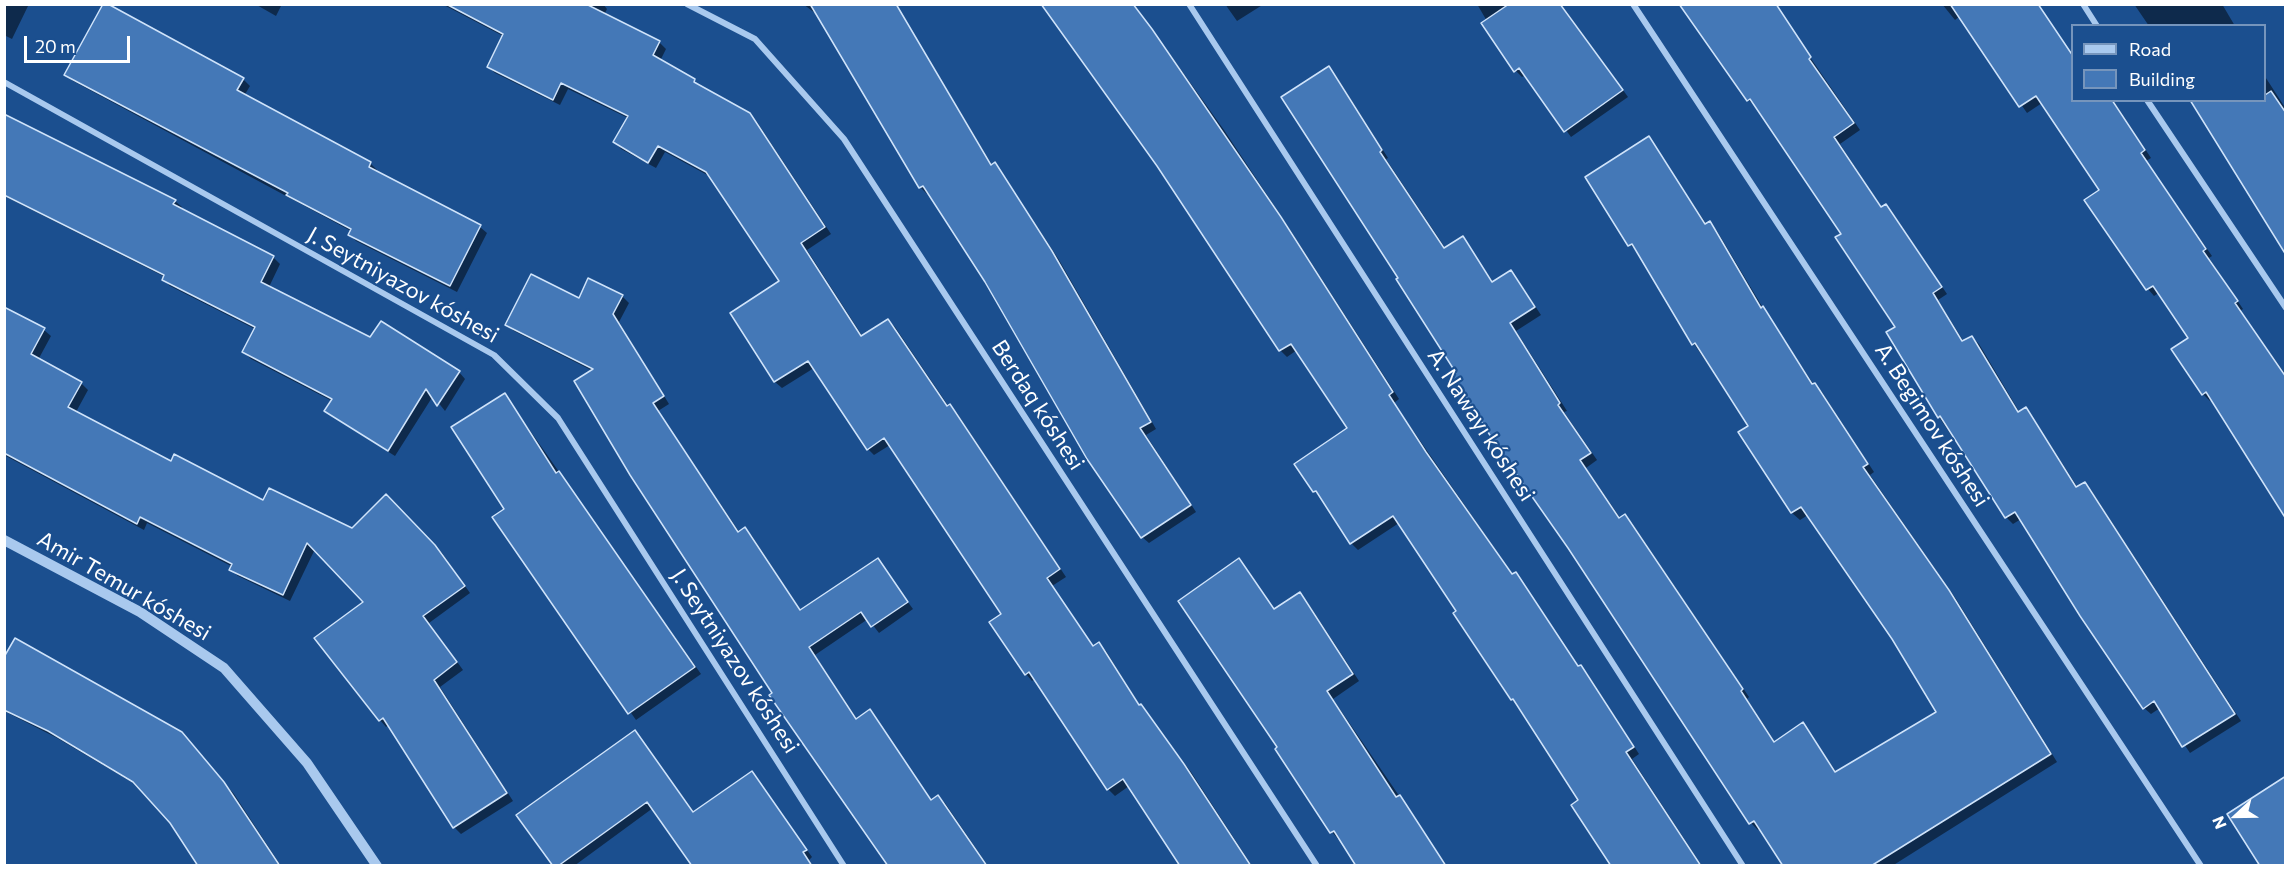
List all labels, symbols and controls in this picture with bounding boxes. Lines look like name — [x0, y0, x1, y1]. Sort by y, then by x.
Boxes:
scale bar — [27, 24, 134, 62]
legend — [2071, 24, 2266, 102]
text: 20 m — [35, 35, 76, 57]
text: Road — [2129, 38, 2171, 60]
text: Building — [2129, 68, 2195, 90]
street label: J. Seytniyazov kóshesi — [303, 221, 503, 349]
street label: Berdaq kóshesi — [986, 335, 1090, 475]
street label: A. Begimov kóshesi — [1869, 338, 1995, 512]
street label: A. Nawayı kóshesi — [1422, 344, 1540, 506]
street label: Amir Temur kóshesi — [33, 526, 215, 646]
street label: J. Seytniyazov kóshesi — [665, 564, 805, 758]
north arrow — [2206, 786, 2266, 846]
text: N — [2208, 814, 2230, 832]

